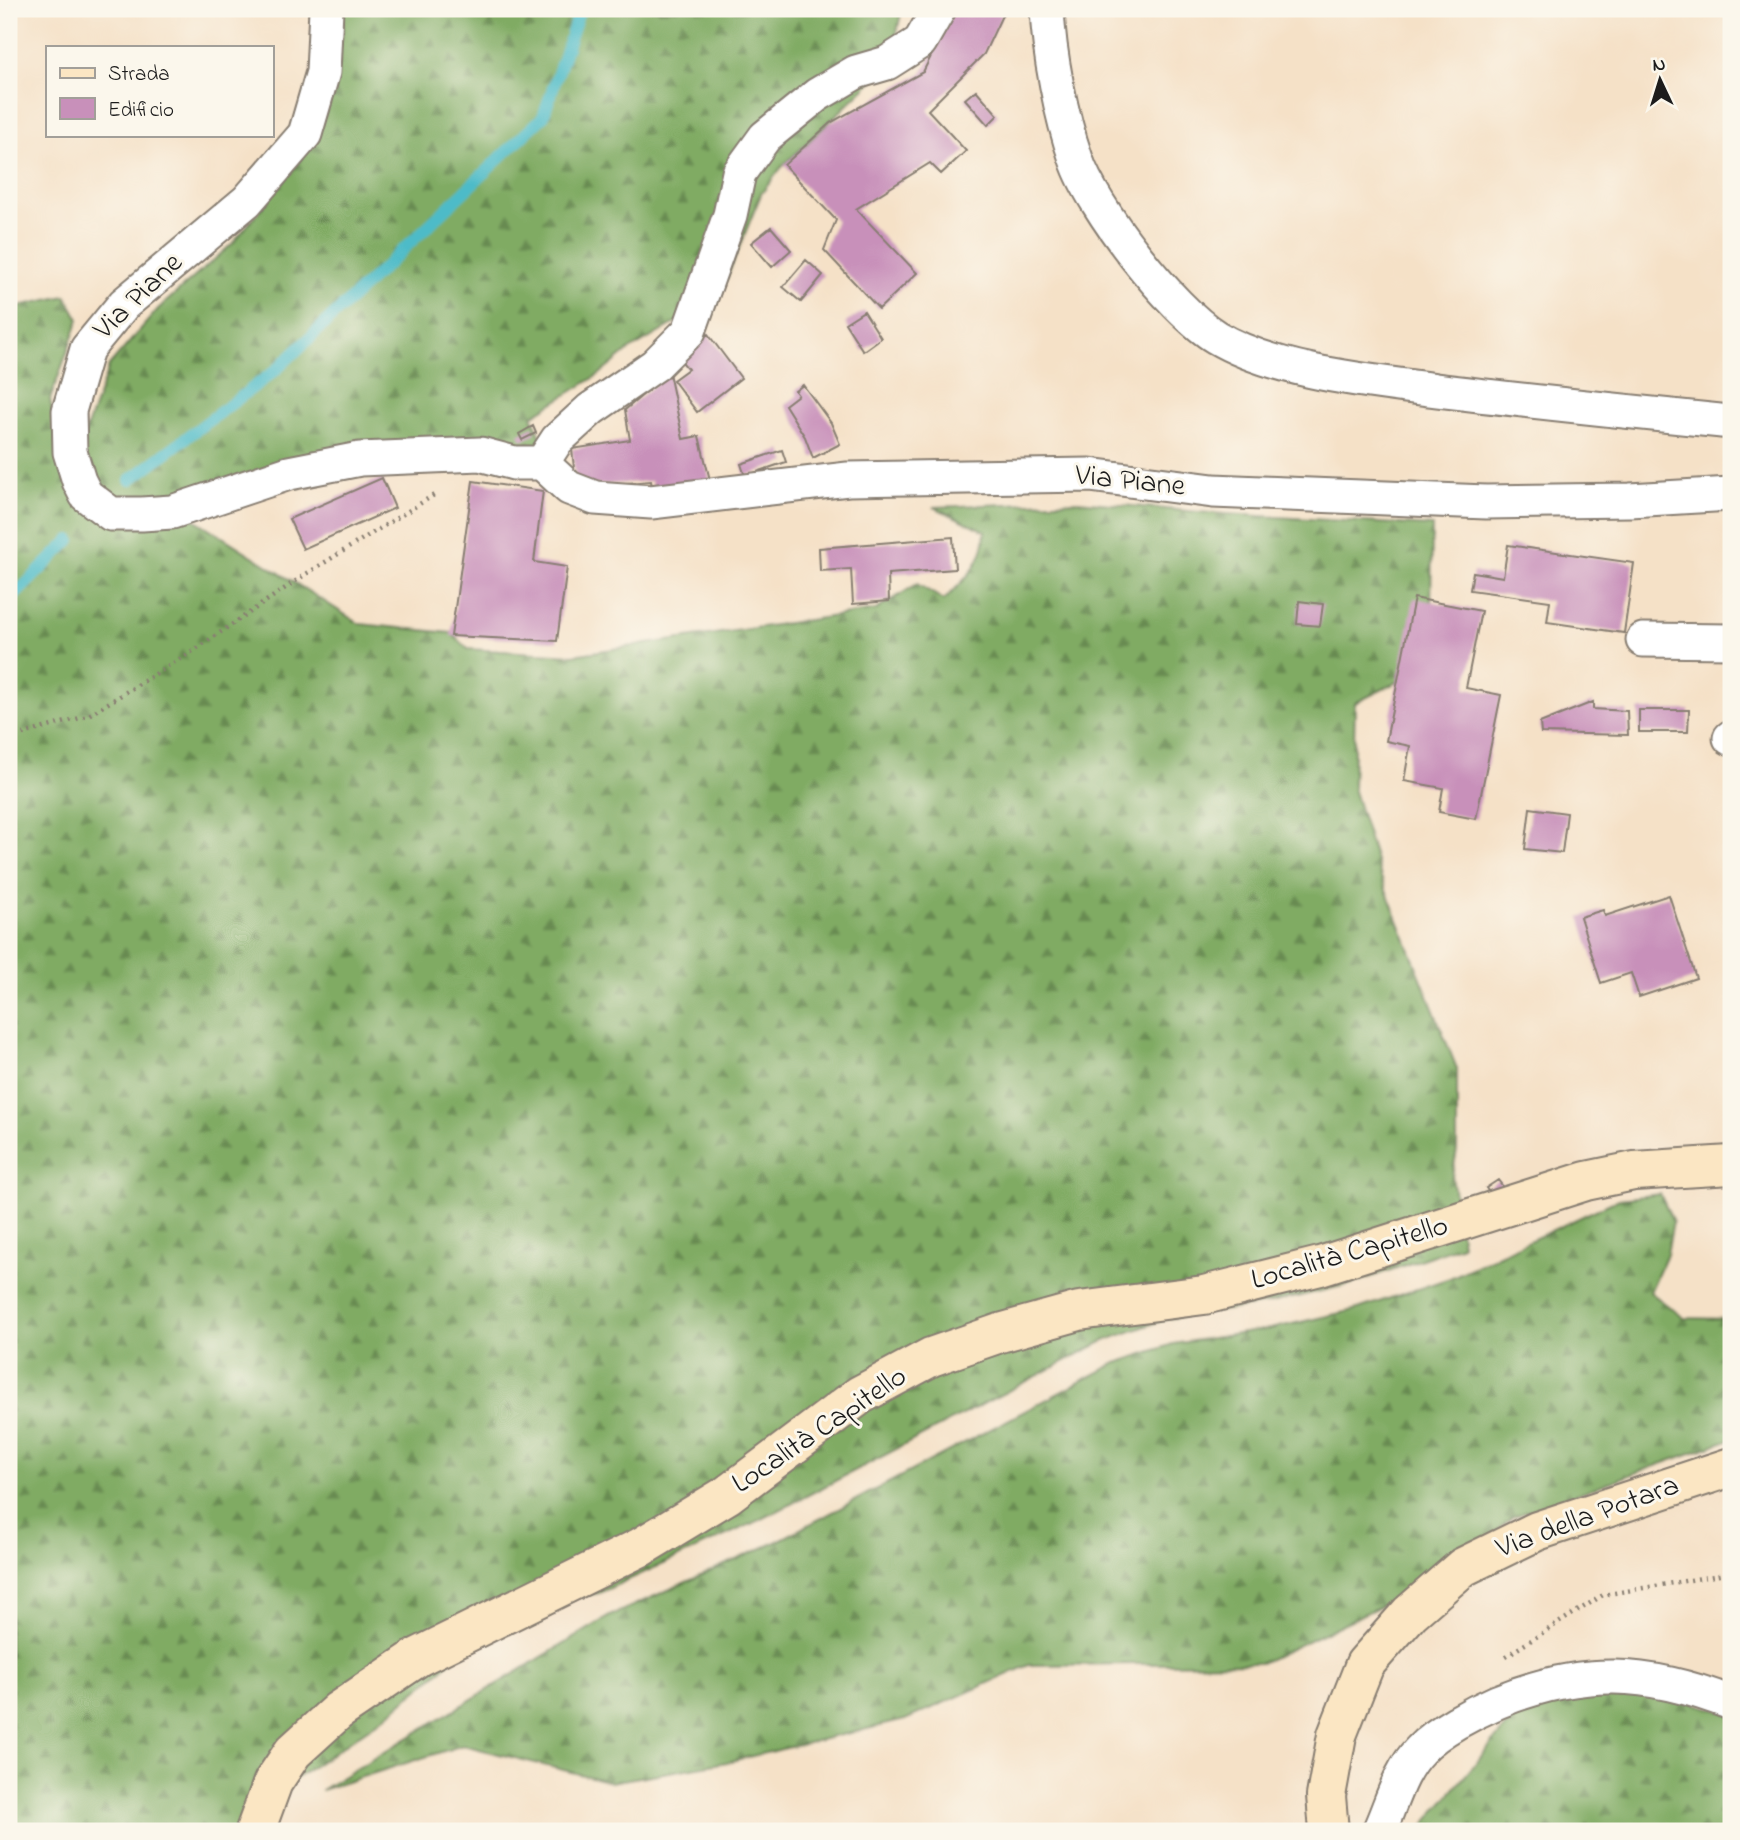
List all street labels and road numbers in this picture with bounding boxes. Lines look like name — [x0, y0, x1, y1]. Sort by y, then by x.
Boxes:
street label: Via Piane — [83, 243, 194, 352]
street label: Via Piane — [1072, 454, 1188, 510]
street label: Località Capitello — [1246, 1205, 1454, 1303]
street label: Località Capitello — [724, 1356, 916, 1506]
street label: Via della Potara — [1489, 1465, 1686, 1572]

